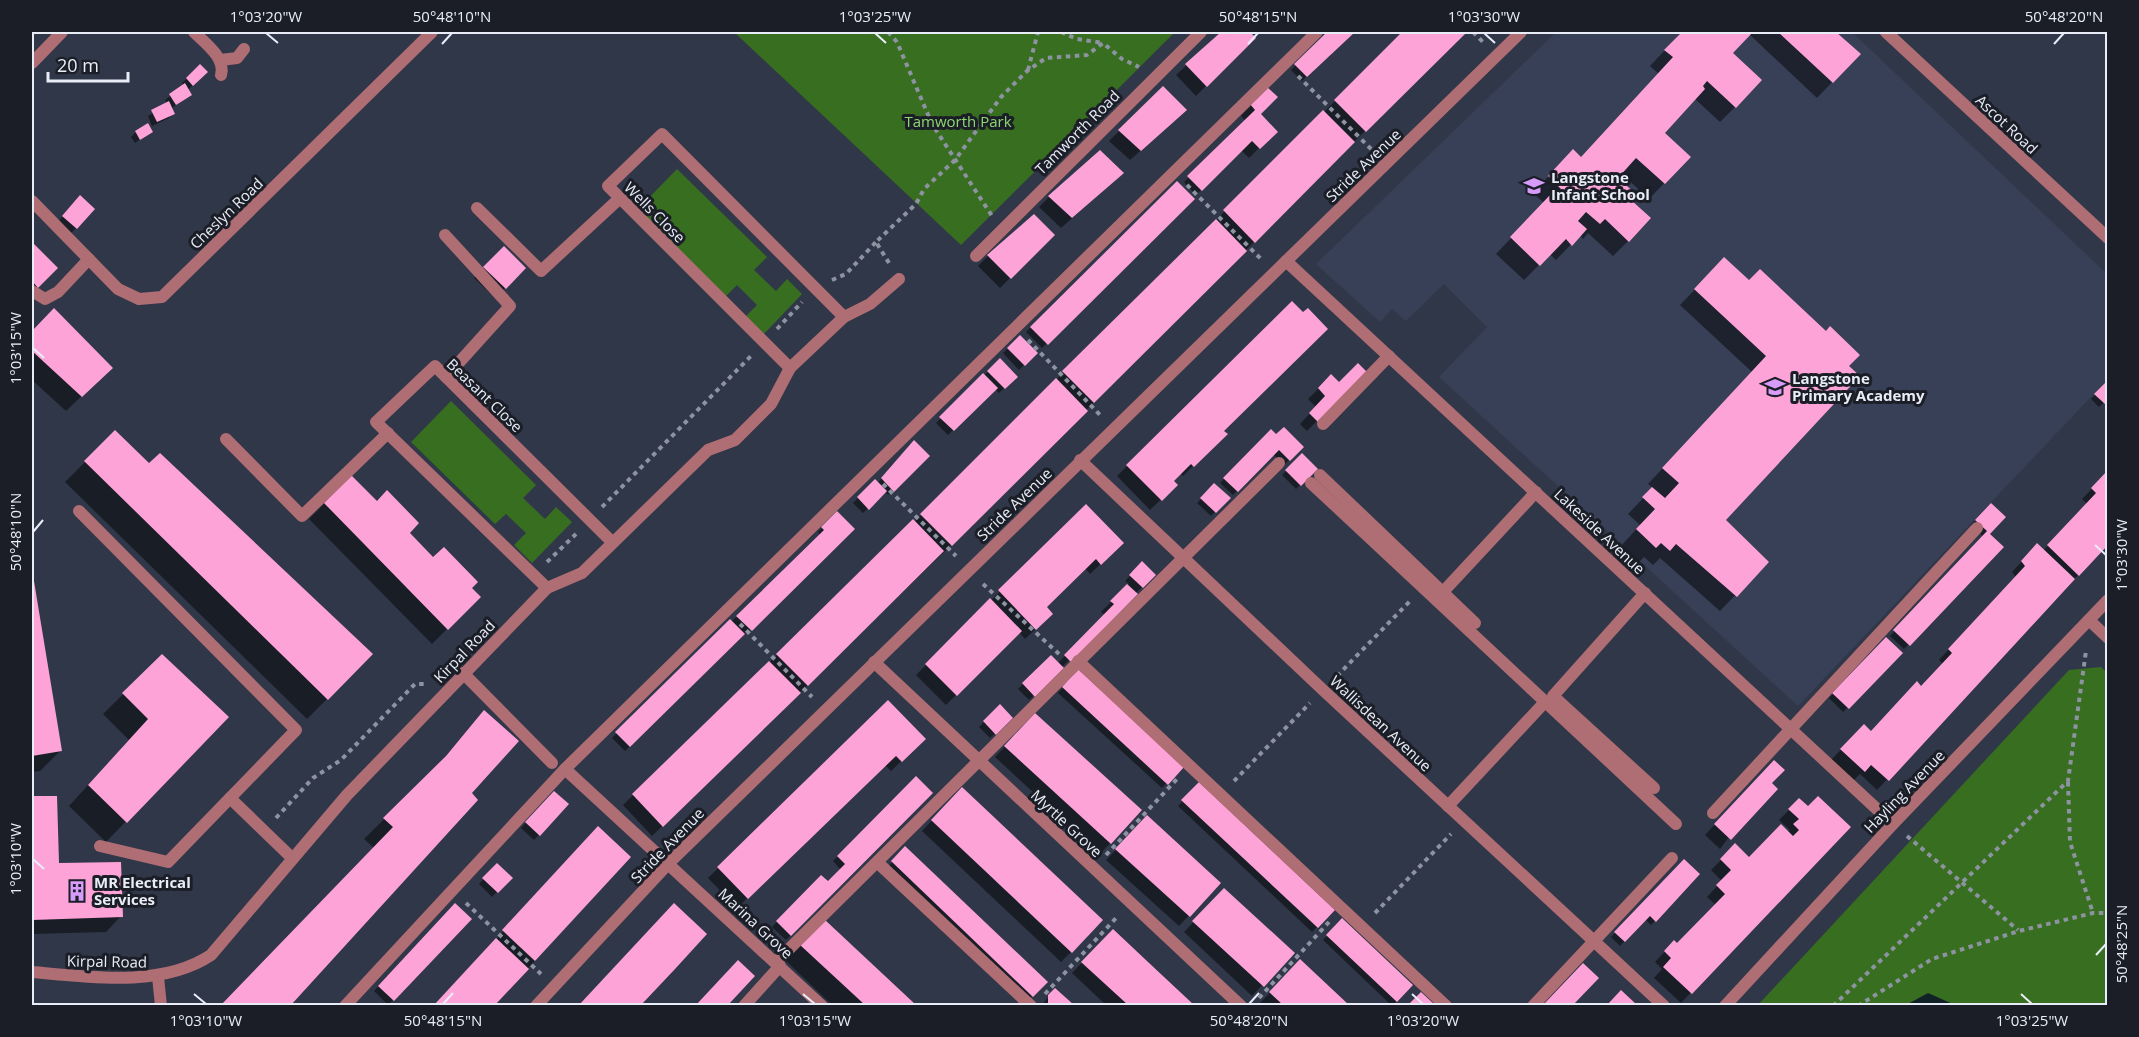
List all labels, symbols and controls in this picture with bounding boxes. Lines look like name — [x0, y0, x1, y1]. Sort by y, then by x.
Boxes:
text: 1°03'20"W — [230, 6, 302, 26]
text: 50°48'10"N — [413, 6, 491, 26]
text: 1°03'25"W — [839, 6, 911, 26]
text: 50°48'15"N — [1219, 6, 1297, 26]
text: 1°03'30"W — [1448, 6, 1520, 26]
text: 50°48'20"N — [2025, 6, 2103, 26]
scale bar — [48, 45, 128, 83]
text: 20 m — [57, 53, 99, 77]
street label: Tamworth Road — [1031, 86, 1123, 178]
street label: Ascot Road — [1972, 90, 2042, 158]
park label: Tamworth Park — [904, 111, 1012, 131]
street label: Stride Avenue — [1321, 124, 1405, 206]
place label: Langstone Infant School — [1551, 167, 1650, 204]
street label: Cheslyn Road — [185, 173, 267, 253]
school or university icon: Langstone Infant School — [1522, 174, 1546, 198]
street label: Wells Close — [620, 177, 690, 247]
text: 1°03'15"W — [5, 312, 25, 384]
street label: Beasant Close — [443, 354, 527, 436]
place label: Langstone Primary Academy — [1792, 368, 1925, 405]
school or university icon: Langstone Primary Academy — [1763, 375, 1787, 399]
street label: Stride Avenue — [972, 463, 1056, 545]
street label: Lakeside Avenue — [1550, 484, 1650, 578]
text: 50°48'10"N — [5, 493, 25, 571]
text: 1°03'30"W — [2111, 519, 2131, 591]
street label: Kirpal Road — [429, 615, 499, 687]
street label: Wallisdean Avenue — [1326, 671, 1436, 775]
street label: Hayling Avenue — [1859, 745, 1949, 837]
street label: Myrtle Grove — [1027, 785, 1107, 861]
street label: Stride Avenue — [626, 803, 708, 887]
text: 1°03'10"W — [5, 823, 25, 895]
place label: MR Electrical Services — [94, 872, 191, 909]
building icon: MR Electrical Services — [65, 879, 89, 903]
street label: Marina Grove — [714, 883, 798, 963]
text: 50°48'25"N — [2111, 905, 2131, 983]
street label: Kirpal Road — [67, 950, 147, 972]
text: 1°03'10"W — [170, 1010, 242, 1030]
text: 50°48'15"N — [404, 1010, 482, 1030]
text: 1°03'15"W — [779, 1010, 851, 1030]
text: 50°48'20"N — [1210, 1010, 1288, 1030]
text: 1°03'20"W — [1387, 1010, 1459, 1030]
text: 1°03'25"W — [1996, 1010, 2068, 1030]

